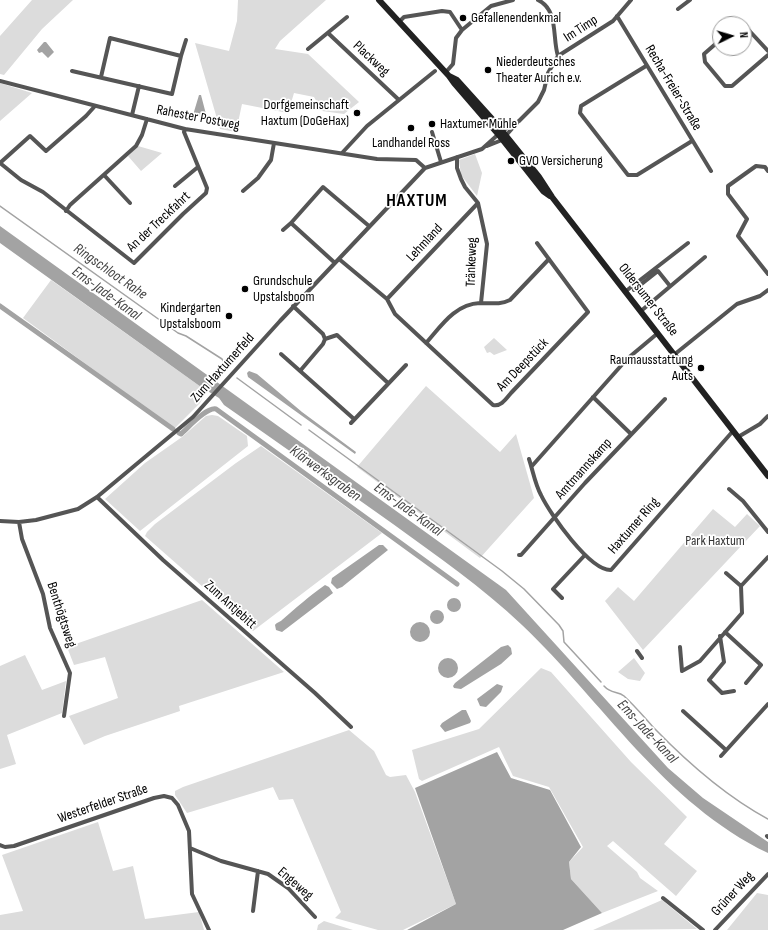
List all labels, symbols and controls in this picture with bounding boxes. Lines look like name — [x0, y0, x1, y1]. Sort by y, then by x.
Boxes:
place label: Gefallenendenkmal — [471, 10, 561, 26]
street label: Im Timp — [561, 12, 601, 46]
marker: Gefallenendenkmal — [458, 13, 468, 23]
north arrow — [712, 16, 752, 56]
text: N — [737, 32, 750, 38]
street label: Plackweg — [349, 38, 393, 80]
street label: Recha-Freier-Straße — [641, 42, 705, 134]
place label: Niederdeutsches Theater Aurich e.v. — [496, 54, 582, 86]
marker: Niederdeutsches Theater Aurich e.v. — [483, 65, 493, 75]
place label: Dorfgemeinschaft Haxtum (DoGeHax) — [261, 97, 349, 130]
street label: Rahester Postweg — [155, 102, 241, 134]
marker: Dorfgemeinschaft Haxtum (DoGeHax) — [352, 108, 362, 118]
place label: Haxtumer Mühle — [440, 116, 517, 132]
marker: Haxtumer Mühle — [427, 119, 437, 129]
marker: Landhandel Ross — [406, 123, 416, 133]
place label: Landhandel Ross — [372, 135, 450, 151]
place label: GVO Versicherung — [519, 153, 603, 169]
marker: GVO Versicherung — [506, 156, 516, 166]
street label: An der Treckfahrt — [124, 188, 194, 256]
district label: HAXTUM — [386, 190, 448, 212]
street label: Lehmland — [403, 221, 447, 265]
street label: Tränkeweg — [463, 237, 481, 287]
water label: Ringschloot Rahe — [70, 240, 150, 304]
street label: Oldersumer Straße — [614, 260, 682, 340]
water label: Ems-Jade-Kanal — [68, 263, 144, 325]
place label: Grundschule Upstalsboom — [253, 273, 314, 306]
marker: Grundschule Upstalsboom — [240, 284, 250, 294]
place label: Kindergarten Upstalsboom — [160, 300, 221, 332]
marker: Kindergarten Upstalsboom — [224, 311, 234, 321]
street label: Zum Haxtumerfeld — [188, 330, 258, 406]
street label: Am Deepstück — [494, 335, 552, 395]
place label: Raumausstattung Auts — [610, 352, 693, 384]
marker: Raumausstattung Auts — [696, 363, 706, 373]
street label: Amtmannskamp — [552, 435, 616, 503]
water label: Klärwerksgraben — [286, 442, 364, 506]
water label: Ems-Jade-Kanal — [370, 479, 446, 541]
street label: Haxtumer Ring — [605, 494, 663, 558]
park label: Park Haxtum — [685, 533, 745, 549]
street label: Zum Antjebitt — [200, 577, 260, 633]
street label: Benthögtsweg — [43, 580, 79, 650]
water label: Ems-Jade-Kanal — [613, 696, 681, 768]
street label: Westerfelder Straße — [56, 781, 150, 827]
street label: Engeweg — [274, 864, 316, 904]
street label: Grüner Weg — [708, 868, 758, 920]

